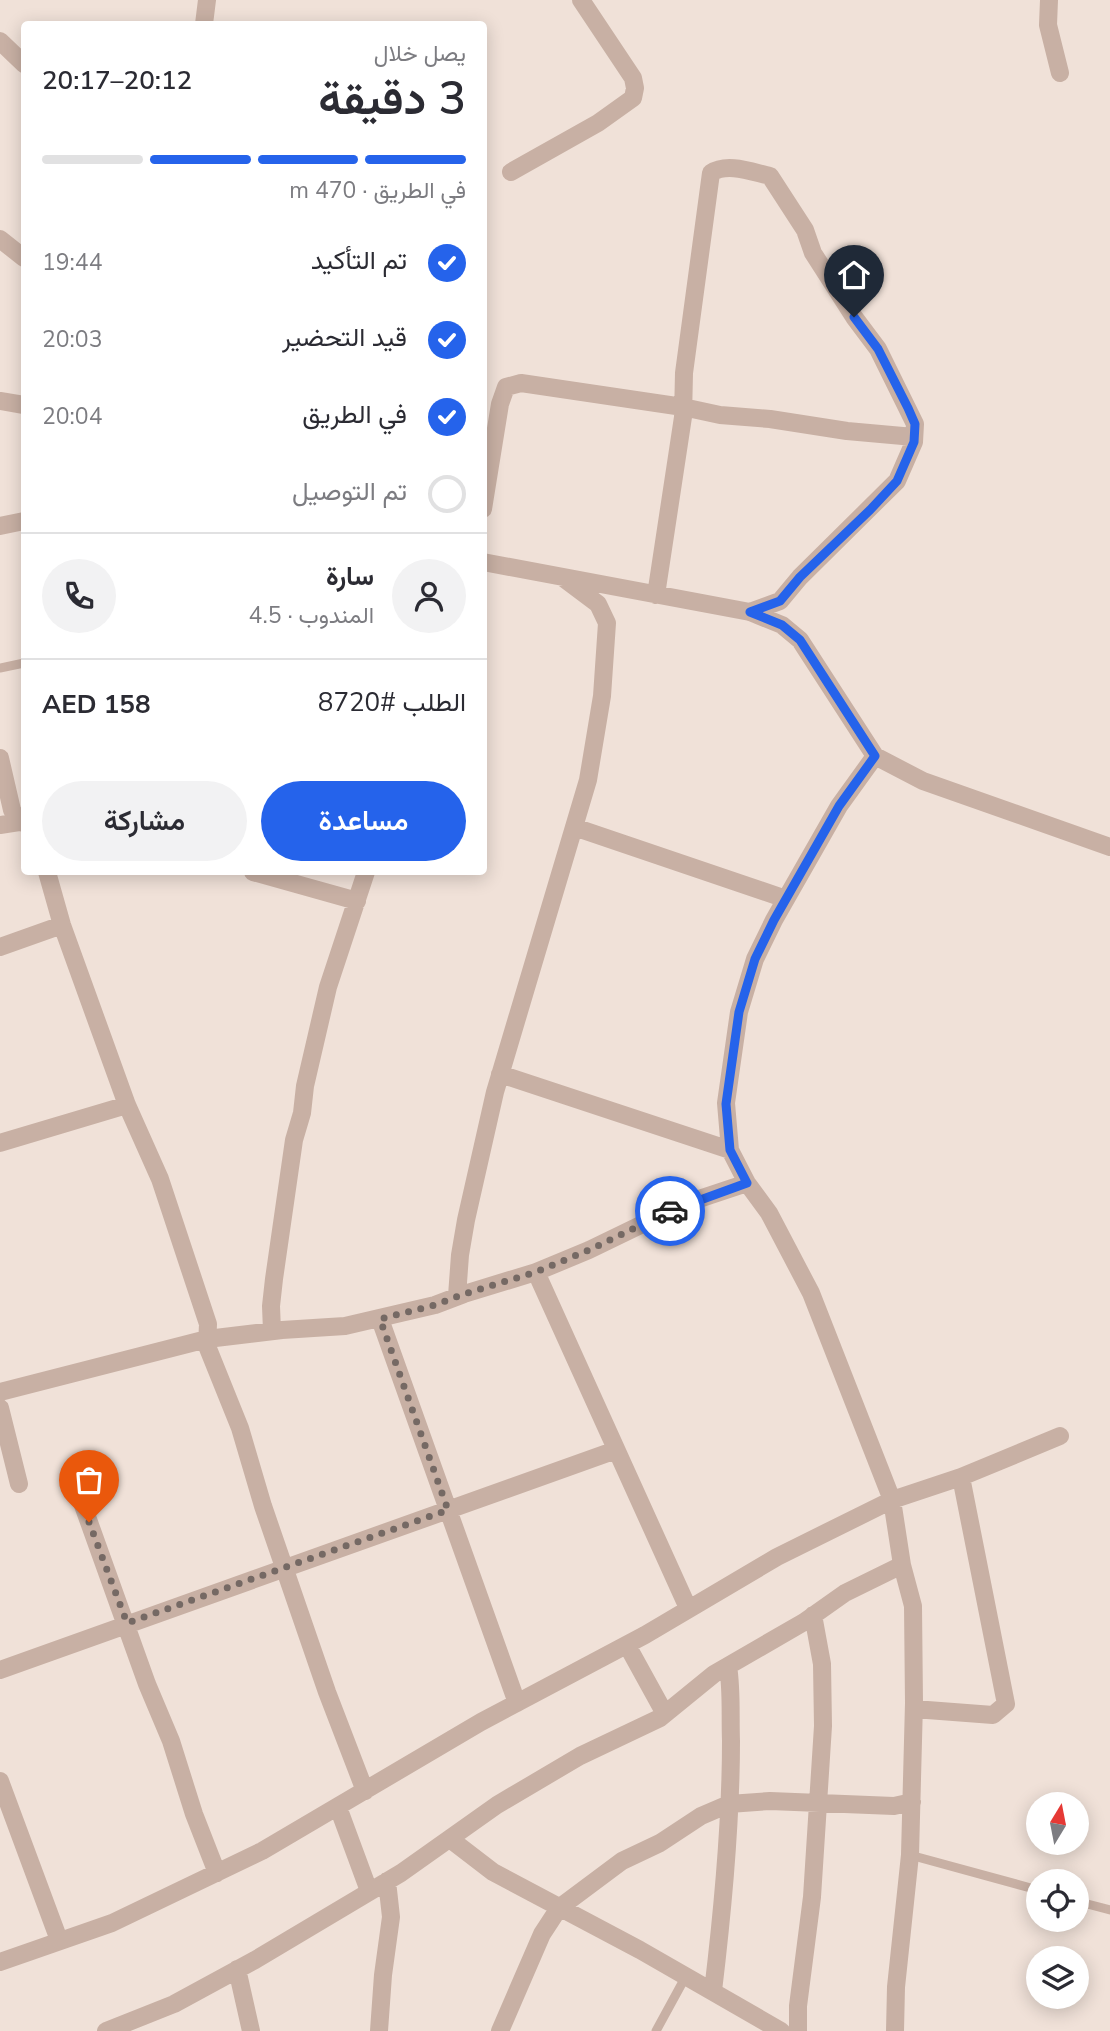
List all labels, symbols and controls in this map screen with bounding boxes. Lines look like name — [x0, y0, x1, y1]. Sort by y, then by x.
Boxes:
text: يصل خلال — [374, 38, 466, 69]
text: 20:12–20:17 — [42, 63, 192, 98]
text: 3 دقيقة — [318, 67, 466, 130]
text: في الطريق · 470 m — [289, 175, 466, 206]
text: تم التأكيد — [311, 243, 407, 278]
icon: check — [428, 244, 466, 282]
pin — [824, 245, 884, 317]
text: 19:44 — [42, 247, 102, 278]
icon: home — [835, 256, 873, 294]
text: قيد التحضير — [282, 320, 407, 355]
icon: check — [428, 321, 466, 359]
text: 20:03 — [42, 324, 102, 355]
text: في الطريق — [302, 397, 407, 432]
icon: check — [428, 398, 466, 436]
text: 20:04 — [42, 401, 102, 432]
text: تم التوصيل — [292, 474, 407, 509]
button: phone — [42, 559, 116, 633]
text: سارة — [326, 559, 374, 594]
button: person — [392, 559, 466, 633]
text: المندوب · 4.5 — [249, 600, 374, 631]
text: الطلب #8720 — [318, 685, 466, 720]
text: AED 158 — [42, 687, 151, 722]
button: مشاركة — [42, 781, 247, 861]
button: مساعدة — [261, 781, 466, 861]
courier — [635, 1176, 705, 1246]
icon: car — [651, 1192, 689, 1230]
pin — [59, 1450, 119, 1522]
icon: bag — [70, 1461, 108, 1499]
north arrow — [1026, 1792, 1088, 1855]
map controls — [1026, 1792, 1089, 2009]
button: locate — [1026, 1869, 1089, 1932]
button: layers — [1026, 1946, 1089, 2009]

